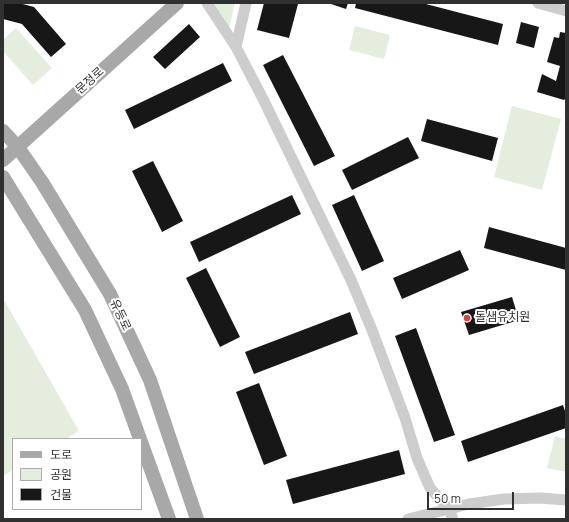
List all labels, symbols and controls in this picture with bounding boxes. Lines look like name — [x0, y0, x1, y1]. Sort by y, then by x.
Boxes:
street label: 문정로 — [73, 65, 107, 97]
street label: 유등로 — [106, 297, 134, 333]
place label: 돌샘유치원 — [475, 311, 530, 325]
marker: 돌샘유치원 — [462, 313, 472, 323]
legend — [12, 438, 142, 510]
text: 도로 — [50, 446, 72, 463]
text: 공원 — [50, 466, 72, 483]
scale bar — [429, 484, 516, 510]
text: 건물 — [50, 486, 72, 503]
text: 50 m — [434, 490, 461, 507]

